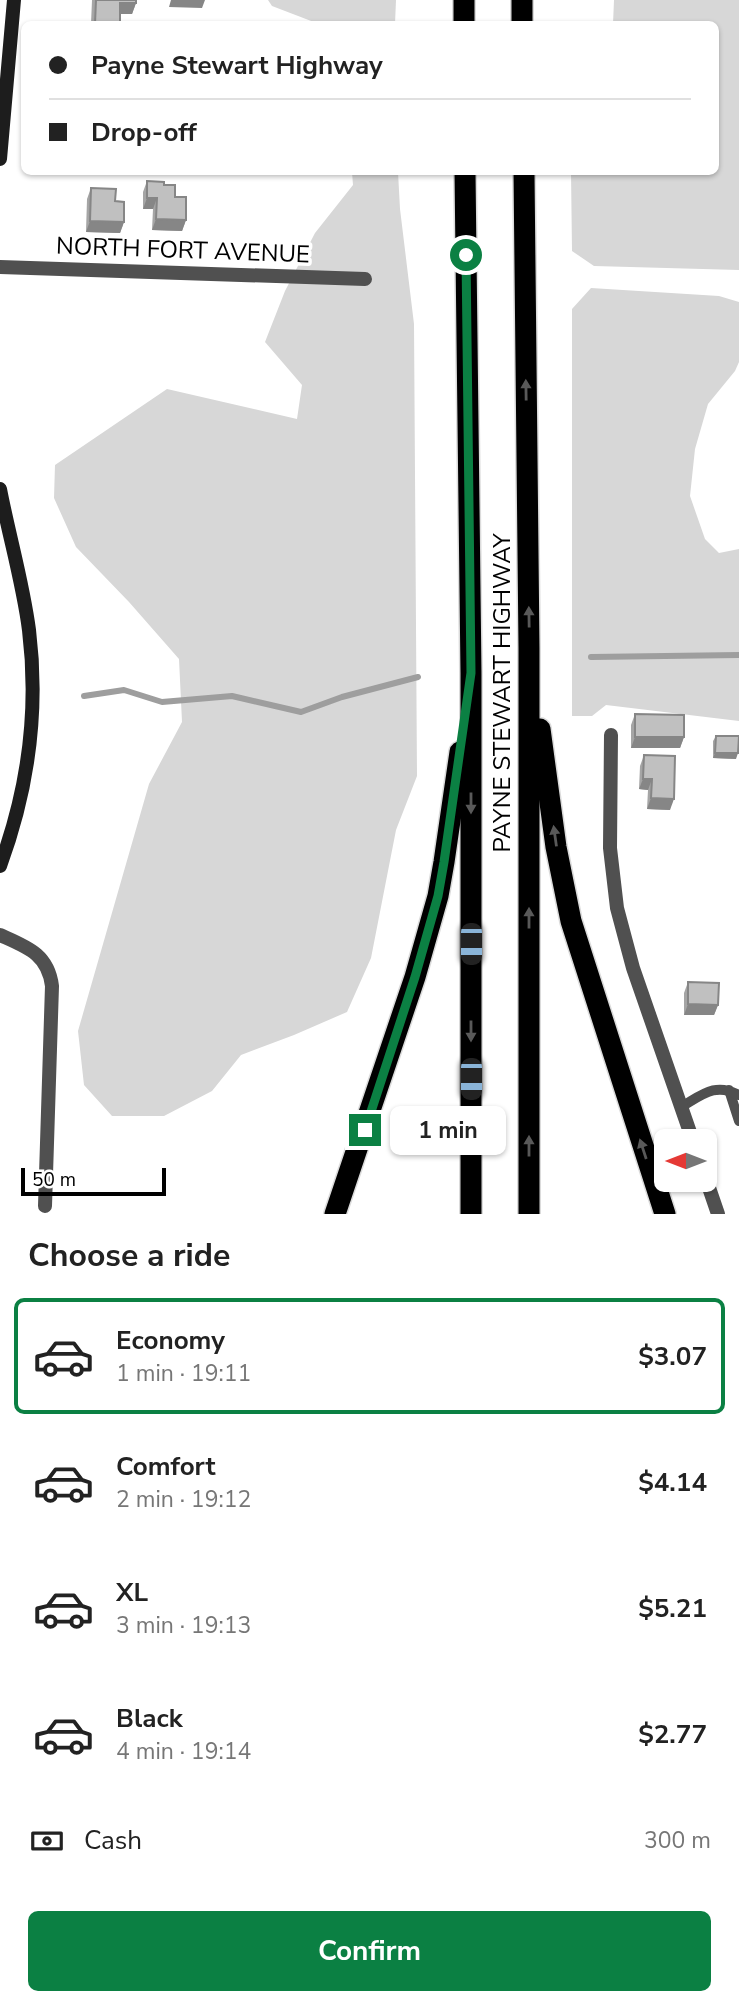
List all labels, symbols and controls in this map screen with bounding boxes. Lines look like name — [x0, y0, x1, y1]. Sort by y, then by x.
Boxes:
text: Payne Stewart Highway — [91, 48, 383, 83]
text: Drop-off — [91, 115, 197, 150]
street label: NORTH FORT AVENUE — [56, 230, 310, 270]
route start — [450, 239, 482, 271]
one-way arrow — [521, 379, 532, 401]
street label: PAYNE STEWART HIGHWAY — [486, 533, 518, 852]
one-way arrow — [523, 606, 535, 628]
one-way arrow — [465, 792, 477, 814]
one-way arrow — [549, 825, 560, 847]
one-way arrow — [523, 907, 535, 929]
car — [461, 923, 482, 965]
one-way arrow — [465, 1020, 477, 1042]
car — [461, 1058, 482, 1100]
callout: 1 min — [390, 1106, 505, 1154]
route end — [349, 1114, 381, 1146]
text: 1 min — [418, 1115, 478, 1146]
north arrow — [654, 1129, 718, 1192]
map controls — [654, 1129, 717, 1192]
one-way arrow — [523, 1135, 535, 1157]
one-way arrow — [638, 1139, 648, 1160]
scale bar — [21, 1165, 166, 1197]
text: 50 m — [32, 1167, 76, 1193]
text: Choose a ride — [28, 1234, 230, 1277]
text: Economy — [116, 1323, 225, 1358]
icon: car — [32, 1325, 95, 1388]
text: $3.07 — [638, 1339, 707, 1374]
text: 1 min · 19:11 — [116, 1358, 251, 1389]
text: Comfort — [116, 1449, 216, 1484]
icon: car — [32, 1451, 95, 1514]
text: $4.14 — [638, 1465, 707, 1500]
text: 2 min · 19:12 — [116, 1484, 251, 1515]
text: XL — [116, 1575, 148, 1610]
icon: car — [32, 1577, 95, 1640]
text: $5.21 — [638, 1591, 707, 1626]
text: 3 min · 19:13 — [116, 1610, 251, 1641]
text: Black — [116, 1701, 183, 1736]
icon: car — [32, 1703, 95, 1766]
text: $2.77 — [638, 1717, 707, 1752]
text: 4 min · 19:14 — [116, 1736, 251, 1767]
icon: cash — [28, 1822, 66, 1860]
text: Cash — [84, 1823, 142, 1858]
text: 300 m — [644, 1825, 711, 1856]
button: Confirm — [28, 1911, 711, 1991]

